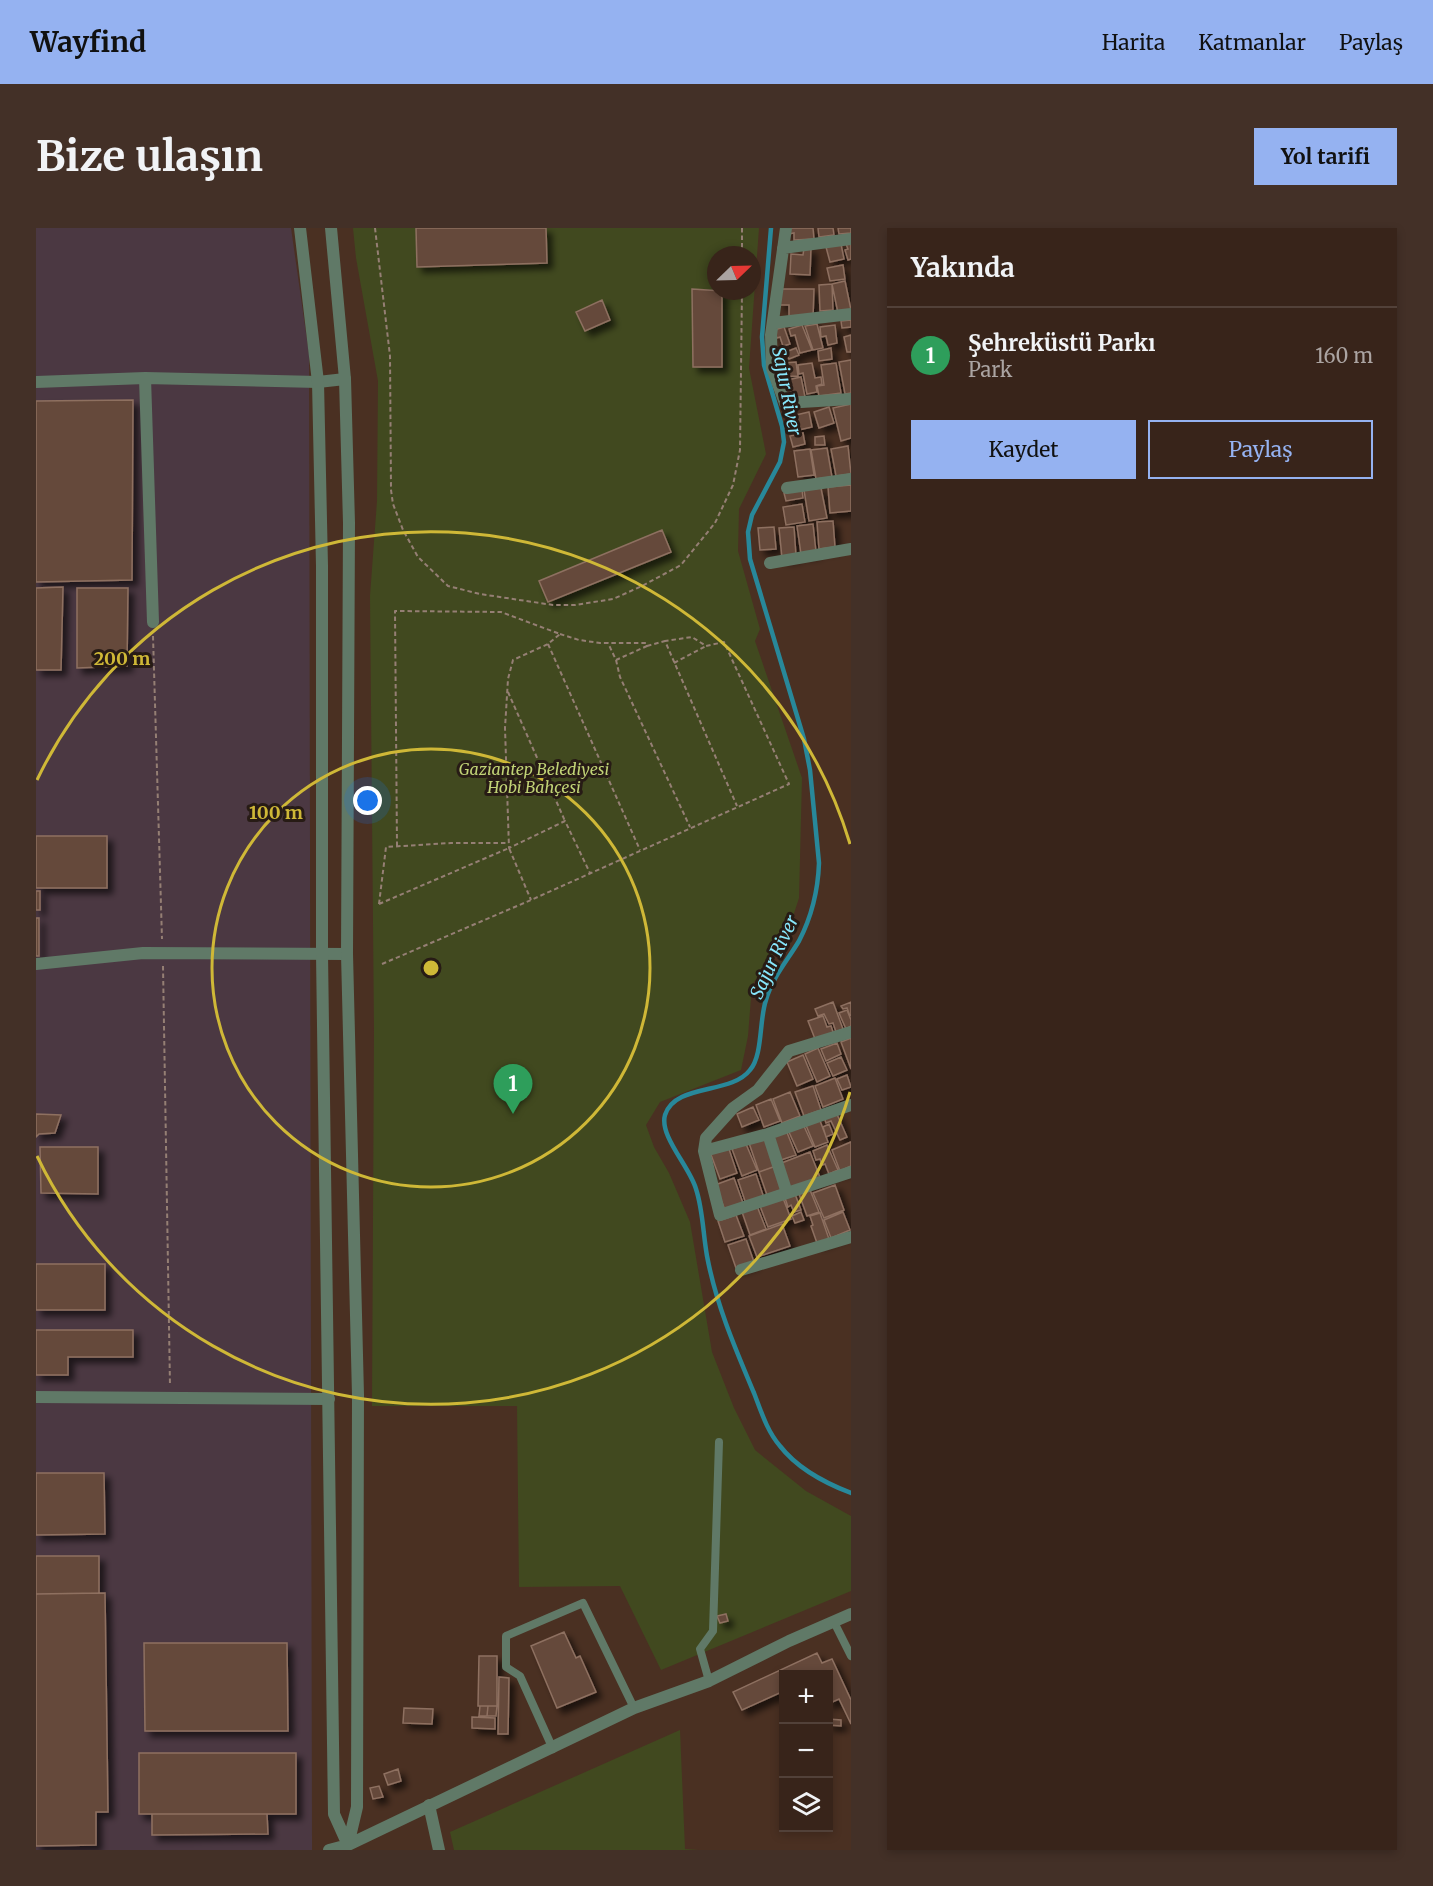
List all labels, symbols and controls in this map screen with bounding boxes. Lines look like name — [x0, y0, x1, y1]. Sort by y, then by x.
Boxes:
text: Wayfind — [30, 24, 146, 60]
text: Harita — [1102, 29, 1165, 56]
text: Katmanlar — [1198, 29, 1306, 56]
text: Paylaş — [1339, 29, 1403, 56]
button: Yol tarifi — [1254, 128, 1397, 185]
text: Bize ulaşın — [36, 130, 263, 182]
north arrow — [707, 246, 761, 300]
text: Yakında — [911, 251, 1015, 284]
text: Şehreküstü Parkı — [968, 329, 1156, 357]
text: 1 — [926, 343, 935, 368]
text: 160 m — [1315, 343, 1373, 368]
water label: Sajur River — [767, 345, 807, 438]
text: Park — [968, 357, 1012, 382]
button: Kaydet — [911, 420, 1136, 479]
button: Paylaş — [1148, 420, 1373, 479]
text: 200 m — [94, 647, 150, 670]
park label: Gaziantep Belediyesi Hobi Bahçesi — [459, 759, 609, 797]
your location — [353, 786, 382, 815]
text: 100 m — [249, 801, 303, 824]
water label: Sajur River — [745, 911, 804, 1002]
centre of rings — [421, 958, 441, 978]
pin: 1 — [494, 1064, 532, 1114]
map controls — [779, 1670, 833, 1832]
button: + — [779, 1670, 833, 1724]
button: − — [779, 1724, 833, 1778]
button: layers — [779, 1778, 833, 1832]

